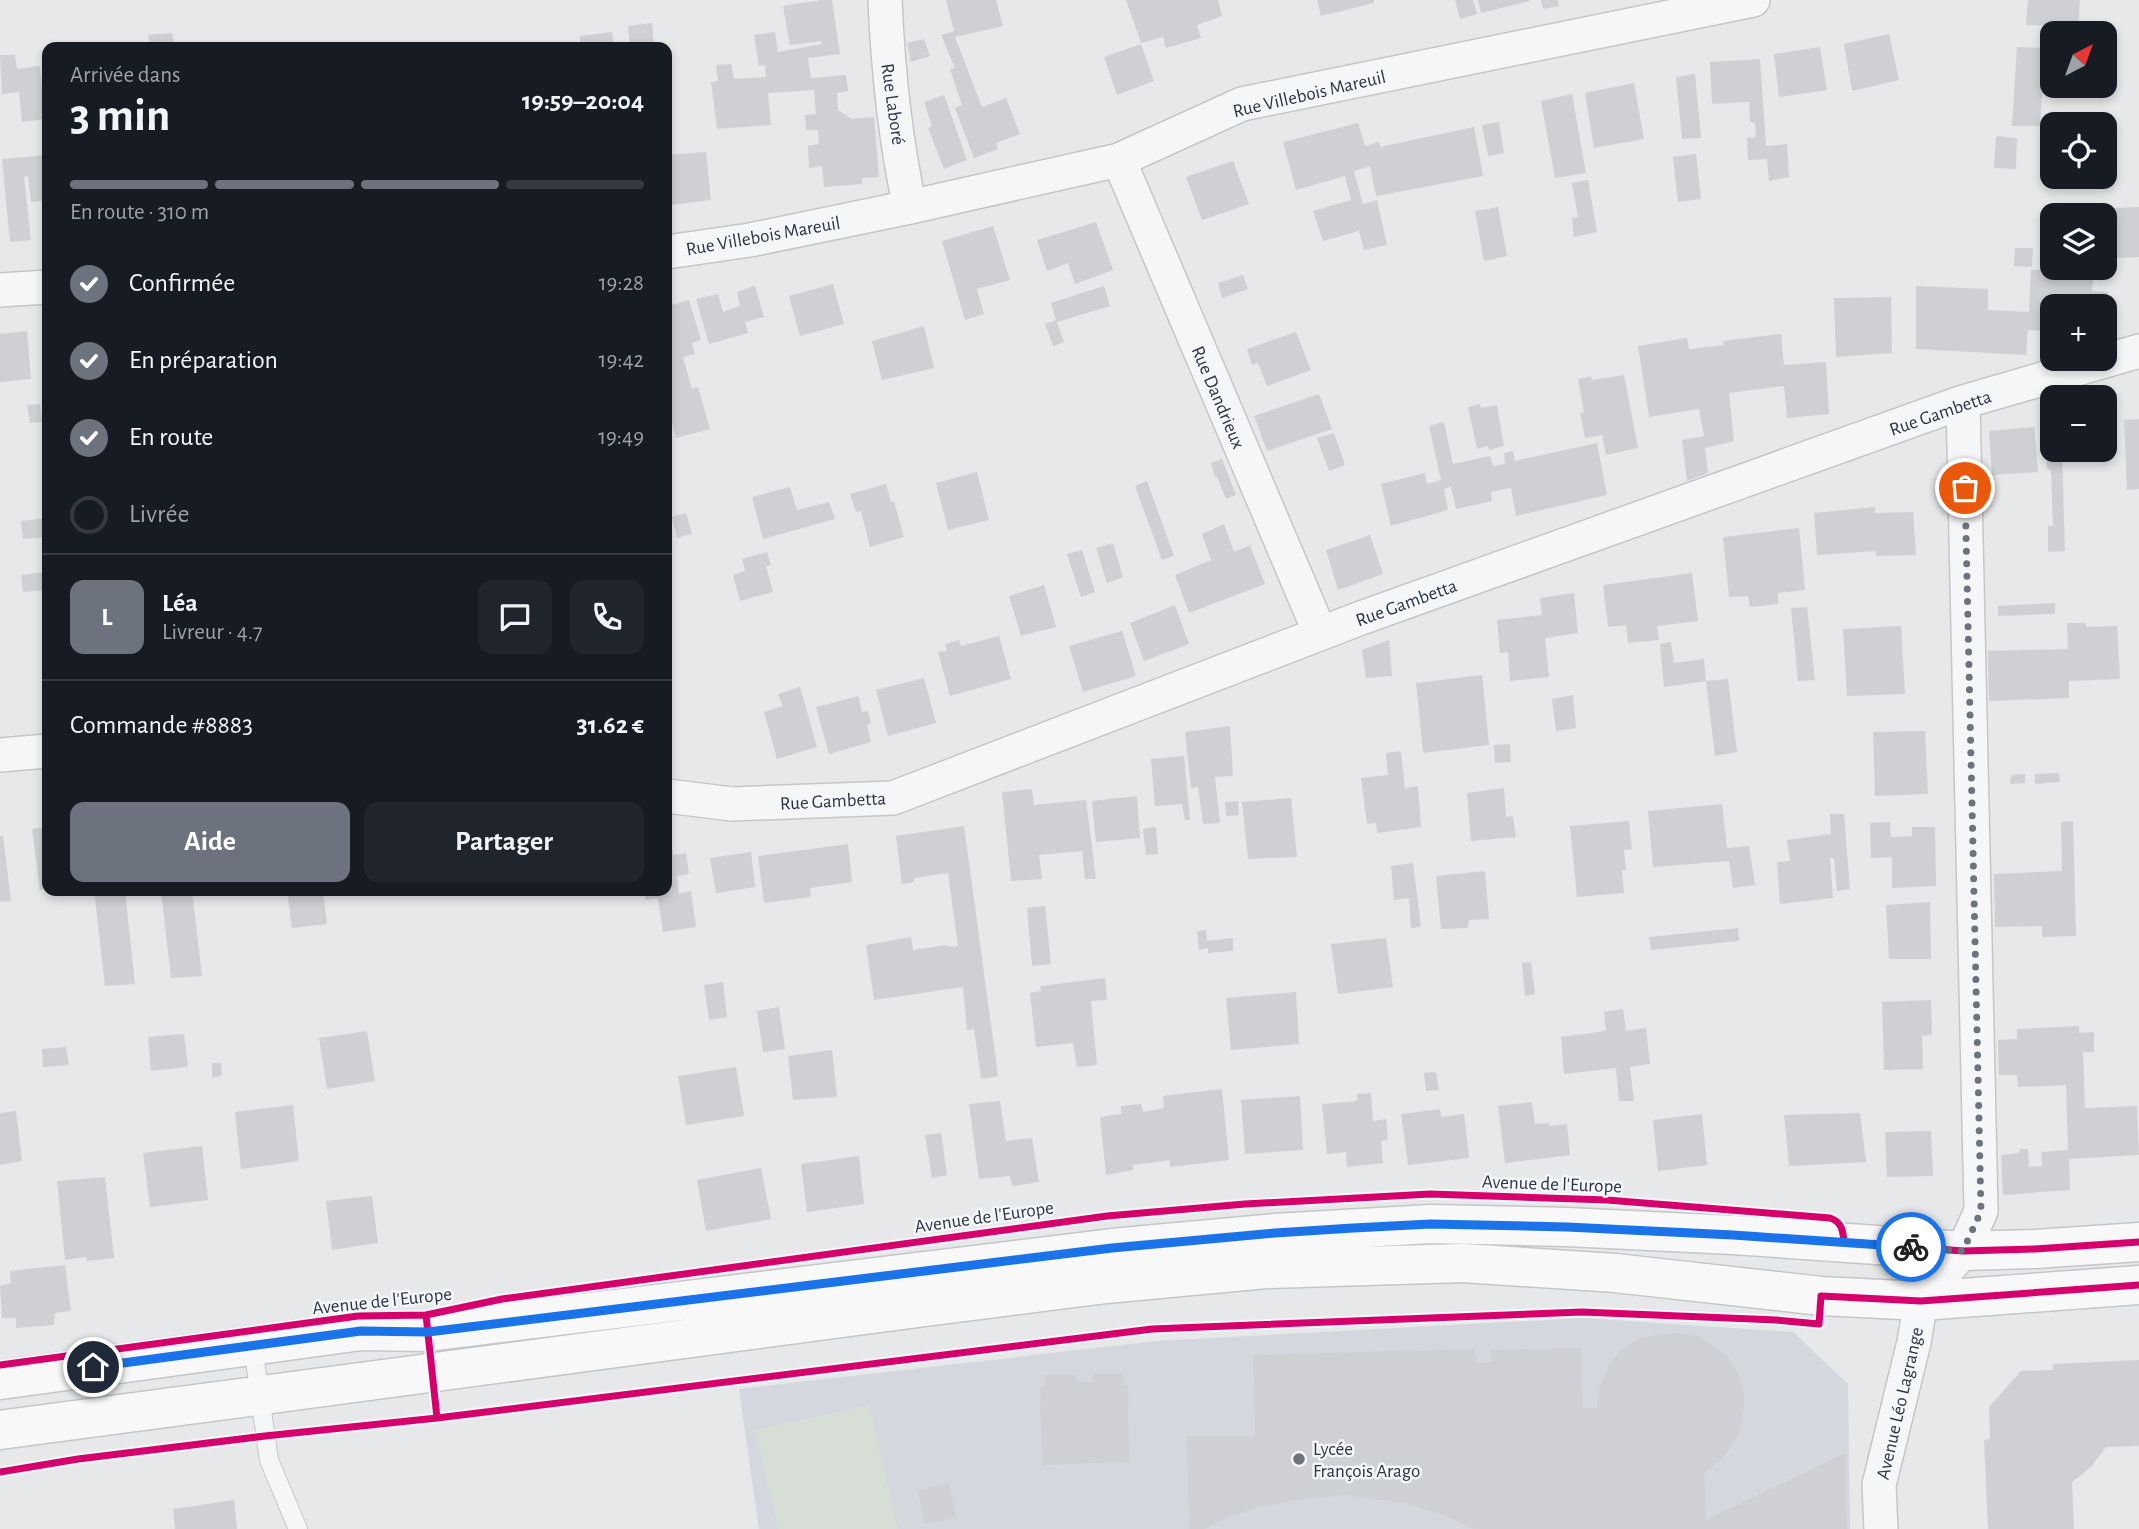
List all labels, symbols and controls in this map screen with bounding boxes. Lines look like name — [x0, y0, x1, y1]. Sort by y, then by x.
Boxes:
north arrow — [2040, 21, 2118, 98]
map controls — [2040, 21, 2117, 462]
street label: Rue Laboré — [877, 62, 908, 146]
text: Arrivée dans — [70, 64, 181, 87]
street label: Rue Villebois Mareuil — [1231, 68, 1388, 121]
text: 19:59–20:04 — [522, 88, 644, 114]
text: 3 min — [70, 93, 170, 139]
button: locate — [2040, 112, 2117, 189]
text: En route · 310 m — [70, 201, 209, 224]
button: layers — [2040, 203, 2117, 280]
street label: Rue Villebois Mareuil — [685, 214, 842, 259]
icon: check — [70, 265, 108, 303]
text: Confirmée — [129, 270, 235, 296]
text: 19:28 — [599, 272, 644, 295]
button: + — [2040, 294, 2117, 371]
icon: check — [70, 342, 108, 380]
street label: Rue Dandrieux — [1187, 343, 1248, 452]
text: En préparation — [129, 347, 278, 373]
text: 19:42 — [598, 349, 644, 372]
button: − — [2040, 385, 2117, 462]
street label: Rue Gambetta — [1887, 387, 1994, 440]
icon: check — [70, 419, 108, 457]
text: En route — [129, 424, 213, 450]
text: 19:49 — [598, 426, 644, 449]
pin — [1935, 458, 1995, 518]
icon: bag — [1946, 469, 1984, 507]
text: Livrée — [129, 501, 189, 527]
street label: Rue Gambetta — [1353, 576, 1460, 630]
button: chat — [478, 580, 552, 654]
button: phone — [570, 580, 644, 654]
text: Léa — [162, 590, 198, 616]
text: L — [101, 604, 113, 630]
text: Livreur · 4.7 — [162, 621, 263, 644]
text: Commande #8883 — [70, 712, 253, 738]
text: 31.62 € — [577, 712, 644, 738]
street label: Rue Gambetta — [780, 789, 887, 814]
button: Aide — [70, 802, 350, 882]
button: Partager — [364, 802, 644, 882]
street label: Avenue de l'Europe — [1482, 1173, 1622, 1196]
street label: Avenue de l'Europe — [913, 1198, 1055, 1237]
courier — [1876, 1212, 1946, 1282]
icon: bike — [1892, 1228, 1930, 1266]
street label: Avenue de l'Europe — [311, 1285, 453, 1318]
street label: Avenue Léo Lagrange — [1874, 1325, 1927, 1481]
pin — [63, 1337, 123, 1397]
icon: home — [74, 1348, 112, 1386]
place label: Lycée François Arago — [1313, 1440, 1420, 1481]
marker: Lycée François Arago — [1291, 1451, 1307, 1467]

